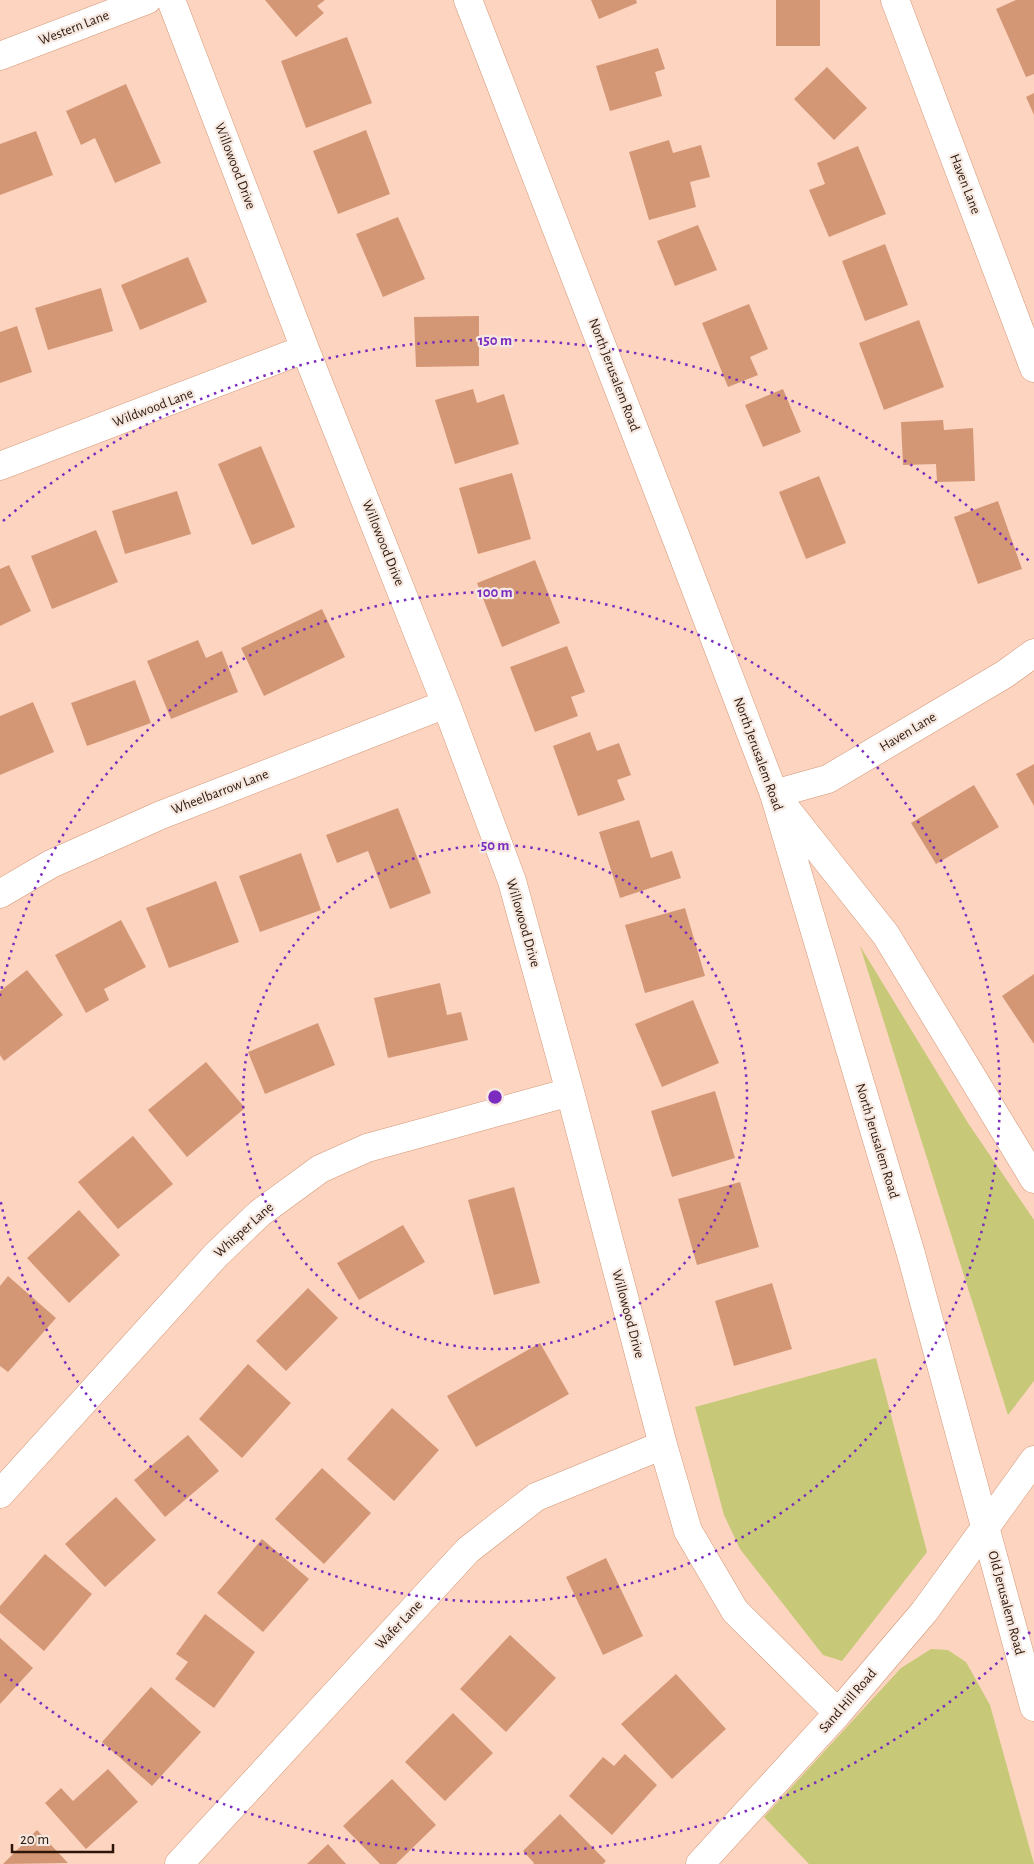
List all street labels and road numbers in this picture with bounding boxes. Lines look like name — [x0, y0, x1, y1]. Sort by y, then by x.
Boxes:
street label: Western Lane — [37, 8, 111, 48]
street label: Willowood Drive — [212, 121, 258, 211]
street label: Haven Lane — [947, 152, 983, 216]
street label: North Jerusalem Road — [586, 317, 642, 433]
street label: Wildwood Lane — [111, 386, 195, 430]
street label: Willowood Drive — [359, 498, 407, 588]
street label: North Jerusalem Road — [731, 695, 785, 813]
street label: Haven Lane — [877, 710, 939, 754]
street label: Wheelbarrow Lane — [169, 767, 271, 817]
street label: Willowood Drive — [504, 877, 542, 969]
street label: North Jerusalem Road — [853, 1082, 901, 1200]
street label: Whisper Lane — [212, 1200, 276, 1260]
street label: Willowood Drive — [609, 1268, 647, 1360]
street label: Old Jerusalem Road — [985, 1550, 1027, 1656]
street label: Wafer Lane — [373, 1598, 425, 1652]
street label: Sand Hill Road — [817, 1666, 879, 1736]

